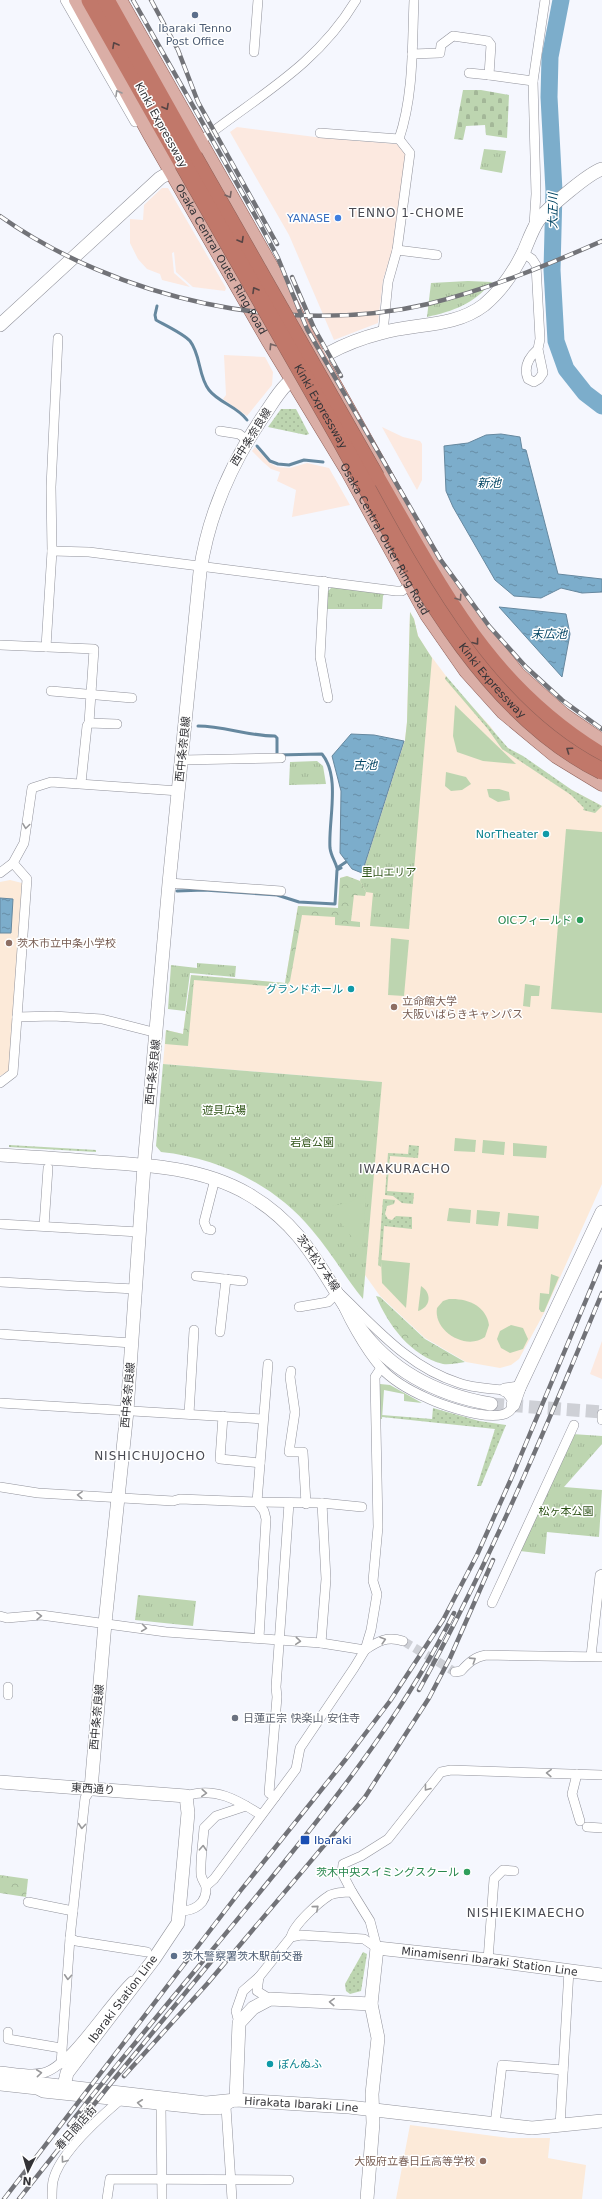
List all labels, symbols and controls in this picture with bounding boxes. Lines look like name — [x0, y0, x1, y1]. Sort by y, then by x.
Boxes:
marker: Ibaraki Tenno Post Office — [190, 10, 200, 20]
place label: Ibaraki Tenno Post Office — [158, 22, 232, 48]
one-way arrow — [113, 41, 120, 49]
street label: Kinki Expressway — [132, 80, 190, 170]
one-way arrow — [116, 90, 123, 97]
one-way arrow — [162, 103, 169, 110]
street label: Osaka Central Outer Ring Road — [173, 181, 270, 337]
one-way arrow — [225, 190, 232, 198]
water label: 大正川 — [546, 191, 560, 229]
district label: TENNO 1-CHOME — [348, 206, 465, 220]
place label: YANASE — [286, 212, 330, 225]
marker: YANASE — [333, 213, 343, 223]
one-way arrow — [237, 236, 244, 243]
one-way arrow — [252, 287, 259, 294]
one-way arrow — [270, 343, 277, 350]
street label: Kinki Expressway — [292, 362, 351, 451]
street label: 西中条奈良線 — [228, 406, 274, 468]
street label: Osaka Central Outer Ring Road — [338, 460, 432, 617]
water label: 新池 — [477, 476, 502, 490]
one-way arrow — [454, 594, 461, 601]
water label: 末広池 — [531, 627, 568, 641]
one-way arrow — [471, 637, 478, 644]
street label: Kinki Expressway — [456, 640, 529, 721]
street label: 西中条奈良線 — [173, 716, 193, 782]
one-way arrow — [566, 747, 573, 755]
water label: 古池 — [353, 758, 378, 772]
one-way arrow — [22, 823, 31, 829]
place label: NorTheater — [476, 828, 538, 841]
marker: NorTheater — [541, 829, 551, 839]
park label: 里山エリア — [362, 866, 417, 879]
place label: OICフィールド — [498, 914, 572, 927]
marker: OICフィールド — [575, 915, 585, 925]
place label: 茨木市立中条小学校 — [17, 937, 116, 950]
marker: 茨木市立中条小学校 — [4, 938, 14, 948]
place label: グランドホール — [266, 983, 343, 996]
marker: グランドホール — [346, 984, 356, 994]
place label: 立命館大学 大阪いばらきキャンパス — [402, 995, 523, 1021]
marker: 立命館大学 大阪いばらきキャンパス — [389, 1002, 399, 1012]
street label: 西中条奈良線 — [143, 1039, 163, 1105]
park label: 遊具広場 — [202, 1104, 246, 1117]
park label: 岩倉公園 — [290, 1136, 334, 1149]
district label: IWAKURACHO — [359, 1162, 451, 1176]
street label: 茨木松ケ本線 — [294, 1232, 342, 1294]
street label: 西中条奈良線 — [119, 1362, 137, 1428]
district label: NISHICHUJOCHO — [94, 1449, 206, 1463]
one-way arrow — [77, 1491, 83, 1499]
park label: 松ヶ本公園 — [539, 1505, 594, 1518]
one-way arrow — [36, 1612, 42, 1620]
one-way arrow — [141, 1623, 147, 1632]
one-way arrow — [295, 1636, 301, 1645]
one-way arrow — [379, 1636, 386, 1645]
one-way arrow — [469, 1657, 476, 1664]
street label: 西中条奈良線 — [88, 1684, 106, 1750]
place label: 日蓮正宗 快楽山 安住寺 — [243, 1712, 360, 1725]
marker: 日蓮正宗 快楽山 安住寺 — [230, 1713, 240, 1723]
one-way arrow — [546, 1769, 552, 1778]
street label: 東西通り — [71, 1781, 115, 1797]
one-way arrow — [424, 1784, 431, 1791]
one-way arrow — [201, 1788, 207, 1797]
one-way arrow — [78, 1823, 87, 1829]
marker: Ibaraki — [299, 1834, 311, 1846]
place label: Ibaraki — [314, 1834, 352, 1847]
one-way arrow — [198, 1845, 207, 1851]
place label: 茨木中央スイミングスクール — [316, 1866, 459, 1879]
marker: 茨木中央スイミングスクール — [462, 1867, 472, 1877]
one-way arrow — [311, 1905, 319, 1912]
district label: NISHIEKIMAECHO — [467, 1906, 585, 1920]
street label: Minamisenri Ibaraki Station Line — [401, 1944, 579, 1978]
place label: 茨木警察署茨木駅前交番 — [182, 1950, 303, 1963]
marker: 茨木警察署茨木駅前交番 — [169, 1951, 179, 1961]
street label: Ibaraki Station Line — [86, 1952, 160, 2046]
one-way arrow — [63, 1974, 72, 1980]
one-way arrow — [329, 1998, 335, 2006]
place label: ぽんぬふ — [278, 2058, 322, 2071]
marker: ぽんぬふ — [265, 2059, 275, 2069]
one-way arrow — [36, 2068, 42, 2077]
street label: Hirakata Ibaraki Line — [244, 2094, 359, 2115]
one-way arrow — [137, 2099, 143, 2108]
street label: 春日商店街 — [53, 2103, 99, 2153]
north arrow — [8, 2151, 48, 2191]
one-way arrow — [62, 2155, 69, 2162]
place label: 大阪府立春日丘高等学校 — [354, 2155, 475, 2168]
marker: 大阪府立春日丘高等学校 — [478, 2156, 488, 2166]
text: N — [22, 2174, 32, 2187]

